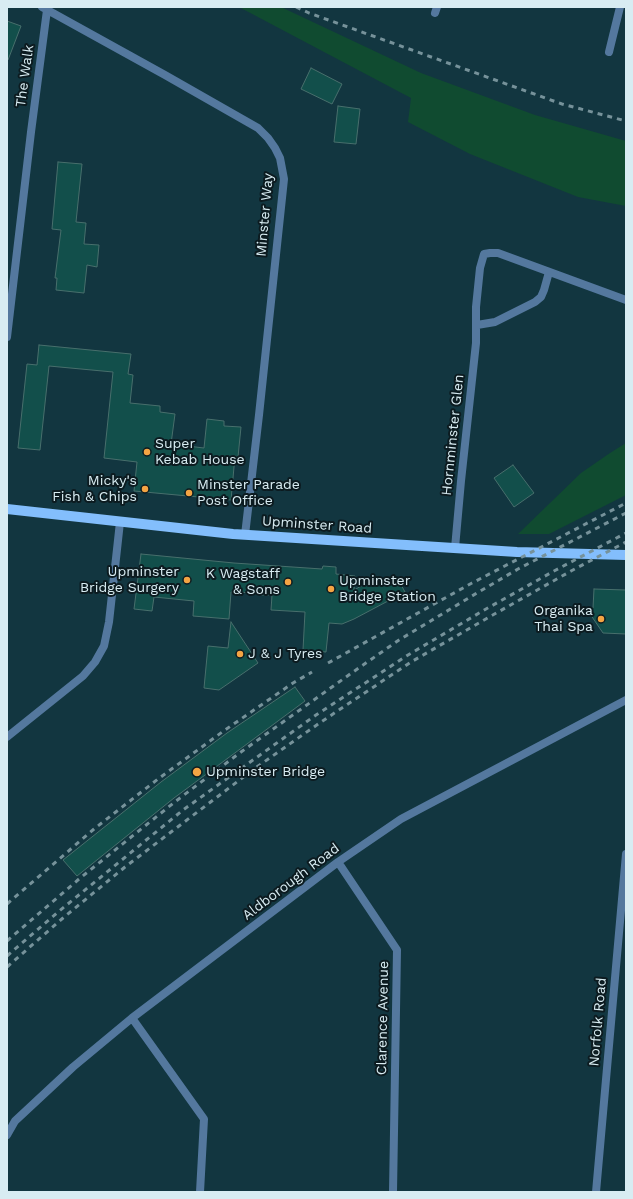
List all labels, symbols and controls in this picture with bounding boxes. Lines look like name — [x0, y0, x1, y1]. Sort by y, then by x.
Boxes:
street label: The Walk — [12, 44, 38, 108]
street label: Minster Way — [253, 173, 277, 257]
street label: Hornminster Glen — [438, 374, 468, 496]
place label: Super Kebab House — [155, 436, 245, 468]
marker: Super Kebab House — [142, 447, 152, 457]
place label: Micky's Fish & Chips — [52, 473, 137, 506]
place label: Minster Parade Post Office — [197, 477, 300, 510]
marker: Micky's Fish & Chips — [140, 484, 150, 494]
marker: Minster Parade Post Office — [184, 488, 194, 498]
street label: Upminster Road — [261, 513, 373, 537]
place label: Upminster Bridge Surgery — [80, 564, 179, 596]
place label: K Wagstaff & Sons — [206, 566, 280, 598]
place label: Upminster Bridge Station — [339, 573, 436, 606]
marker: Upminster Bridge Surgery — [182, 575, 192, 585]
marker: K Wagstaff & Sons — [283, 577, 293, 587]
marker: Upminster Bridge Station — [326, 584, 336, 594]
place label: Organika Thai Spa — [534, 603, 593, 636]
marker: Organika Thai Spa — [596, 614, 606, 624]
place label: J & J Tyres — [248, 646, 322, 662]
marker: J & J Tyres — [235, 649, 245, 659]
place label: Upminster Bridge — [206, 764, 325, 780]
marker: Upminster Bridge — [191, 766, 203, 778]
street label: Aldborough Road — [239, 840, 343, 924]
street label: Clarence Avenue — [374, 961, 392, 1075]
street label: Norfolk Road — [586, 977, 610, 1067]

